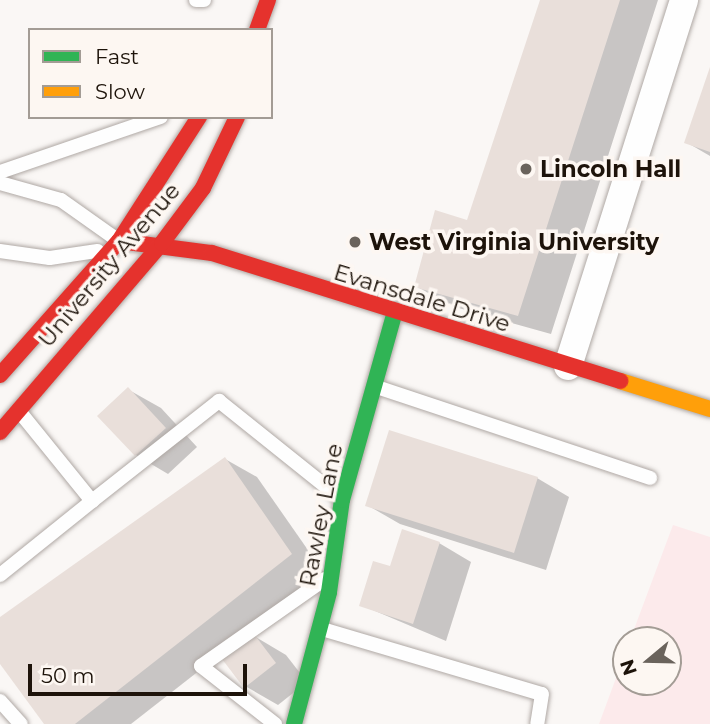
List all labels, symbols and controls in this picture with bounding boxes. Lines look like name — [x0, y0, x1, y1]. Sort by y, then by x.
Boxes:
legend — [28, 28, 273, 119]
text: Fast — [95, 44, 139, 69]
text: Slow — [95, 79, 145, 104]
place label: Lincoln Hall — [540, 155, 681, 183]
marker: Lincoln Hall — [518, 161, 534, 177]
street label: University Avenue — [32, 177, 186, 353]
place label: West Virginia University — [369, 228, 659, 256]
marker: West Virginia University — [347, 234, 363, 250]
street label: Evansdale Drive — [330, 258, 514, 338]
street label: Rawley Lane — [294, 441, 348, 589]
north arrow — [612, 626, 682, 696]
scale bar — [32, 650, 250, 694]
text: N — [615, 656, 642, 678]
text: 50 m — [41, 663, 95, 688]

